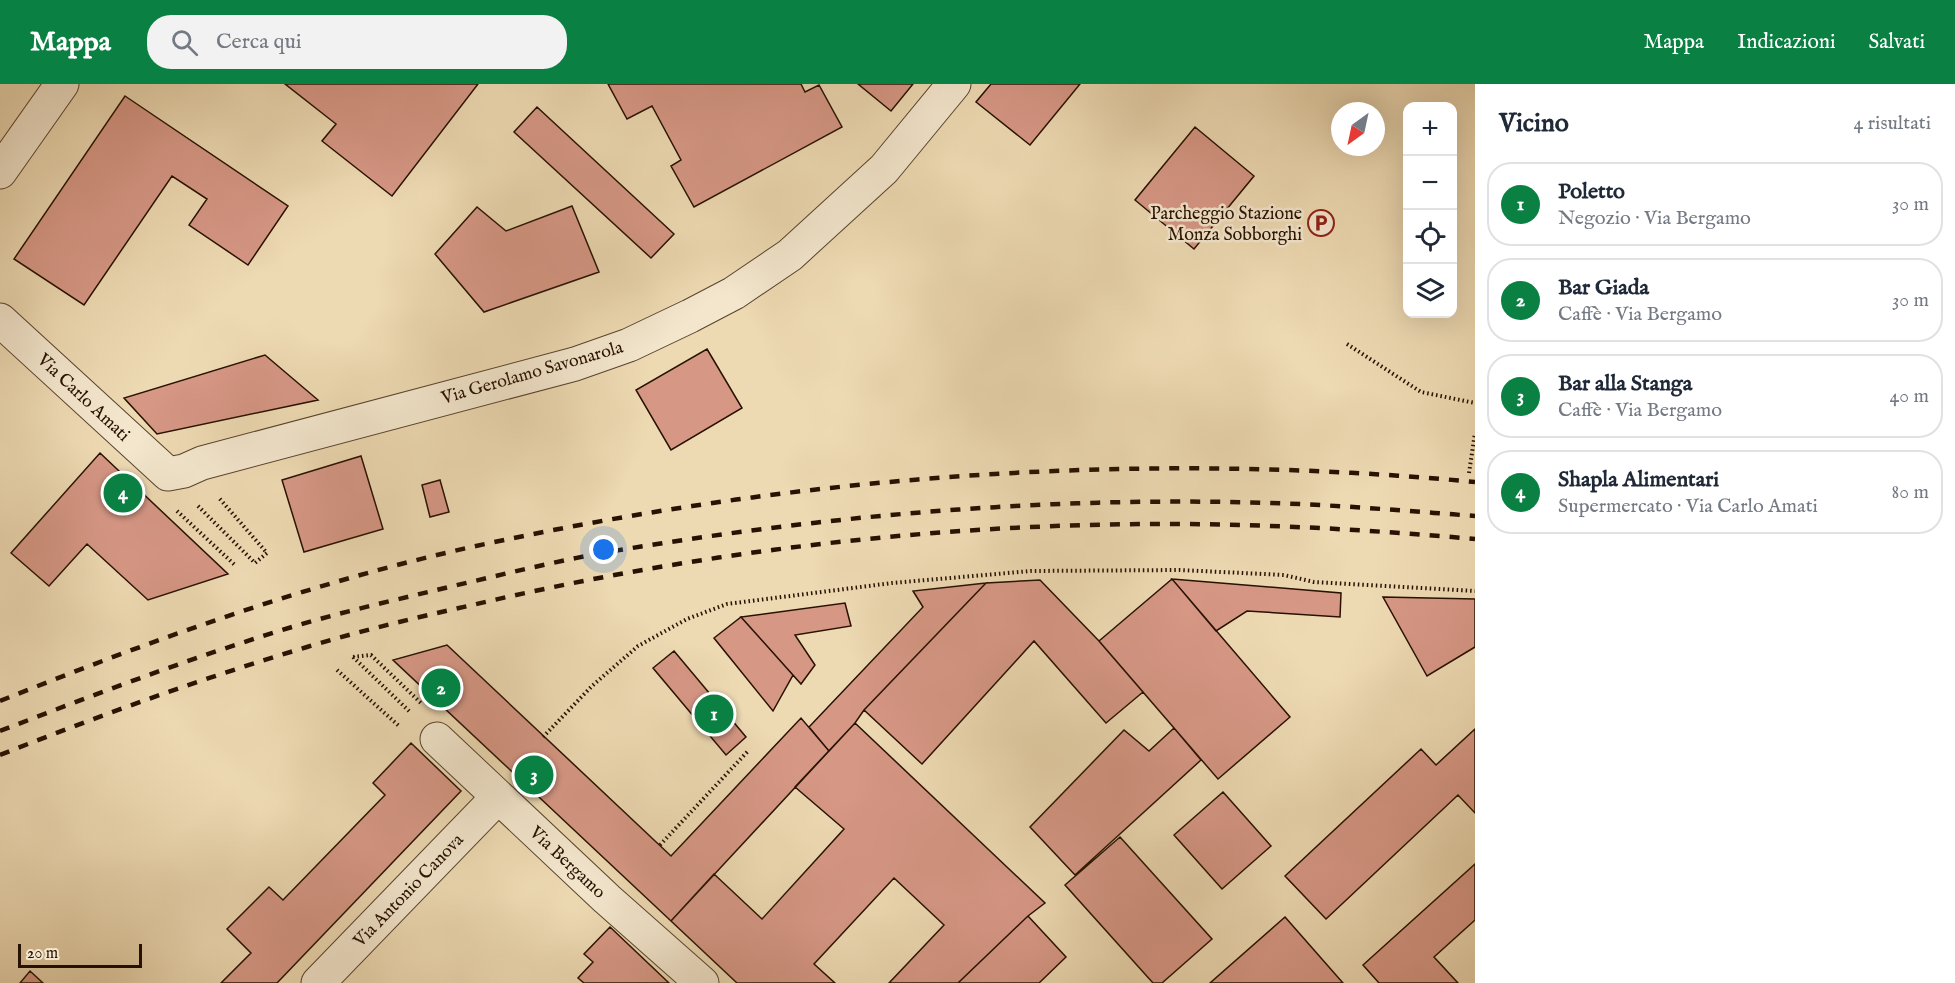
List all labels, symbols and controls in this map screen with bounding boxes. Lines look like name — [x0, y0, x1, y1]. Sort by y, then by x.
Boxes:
search box — [147, 15, 567, 69]
text: Mappa — [30, 25, 111, 60]
icon: search — [168, 26, 201, 59]
text: Cerca qui — [216, 28, 302, 56]
text: Mappa — [1644, 29, 1704, 56]
text: Indicazioni — [1737, 29, 1836, 56]
text: Salvati — [1869, 29, 1925, 56]
north arrow — [1331, 102, 1385, 156]
map controls — [1403, 102, 1457, 318]
button: + — [1403, 102, 1457, 156]
text: Vicino — [1499, 107, 1569, 140]
text: 4 risultati — [1854, 111, 1931, 136]
button: − — [1403, 156, 1457, 210]
text: Poletto — [1558, 178, 1625, 206]
text: 1 — [1517, 192, 1524, 217]
text: 30 m — [1892, 192, 1929, 217]
place label: Parcheggio Stazione Monza Sobborghi — [1150, 203, 1302, 247]
text: Negozio · Via Bergamo — [1558, 206, 1751, 231]
parking icon: Parcheggio Stazione Monza Sobborghi — [1306, 208, 1336, 238]
button: locate — [1403, 210, 1457, 264]
button: layers — [1403, 264, 1457, 318]
text: Bar Giada — [1558, 274, 1649, 302]
text: 2 — [1516, 288, 1525, 313]
text: 30 m — [1892, 288, 1929, 313]
text: Caffè · Via Bergamo — [1558, 302, 1722, 327]
street label: Via Gerolamo Savonarola — [438, 336, 626, 411]
street label: Via Carlo Amati — [31, 348, 134, 447]
text: Bar alla Stanga — [1558, 370, 1692, 398]
text: 3 — [1517, 384, 1524, 409]
text: 40 m — [1890, 384, 1929, 409]
text: Caffè · Via Bergamo — [1558, 398, 1722, 423]
text: Shapla Alimentari — [1558, 466, 1719, 494]
pin: 4 — [104, 470, 142, 516]
text: 4 — [1516, 480, 1525, 505]
text: 80 m — [1892, 480, 1929, 505]
text: Supermercato · Via Carlo Amati — [1558, 494, 1818, 519]
your location — [589, 535, 618, 564]
pin: 2 — [422, 666, 460, 710]
pin: 1 — [694, 692, 734, 736]
pin: 3 — [514, 752, 554, 798]
street label: Via Bergamo — [523, 821, 610, 904]
street label: Via Antonio Canova — [348, 829, 469, 953]
scale bar — [18, 941, 142, 968]
text: 20 m — [27, 944, 58, 964]

